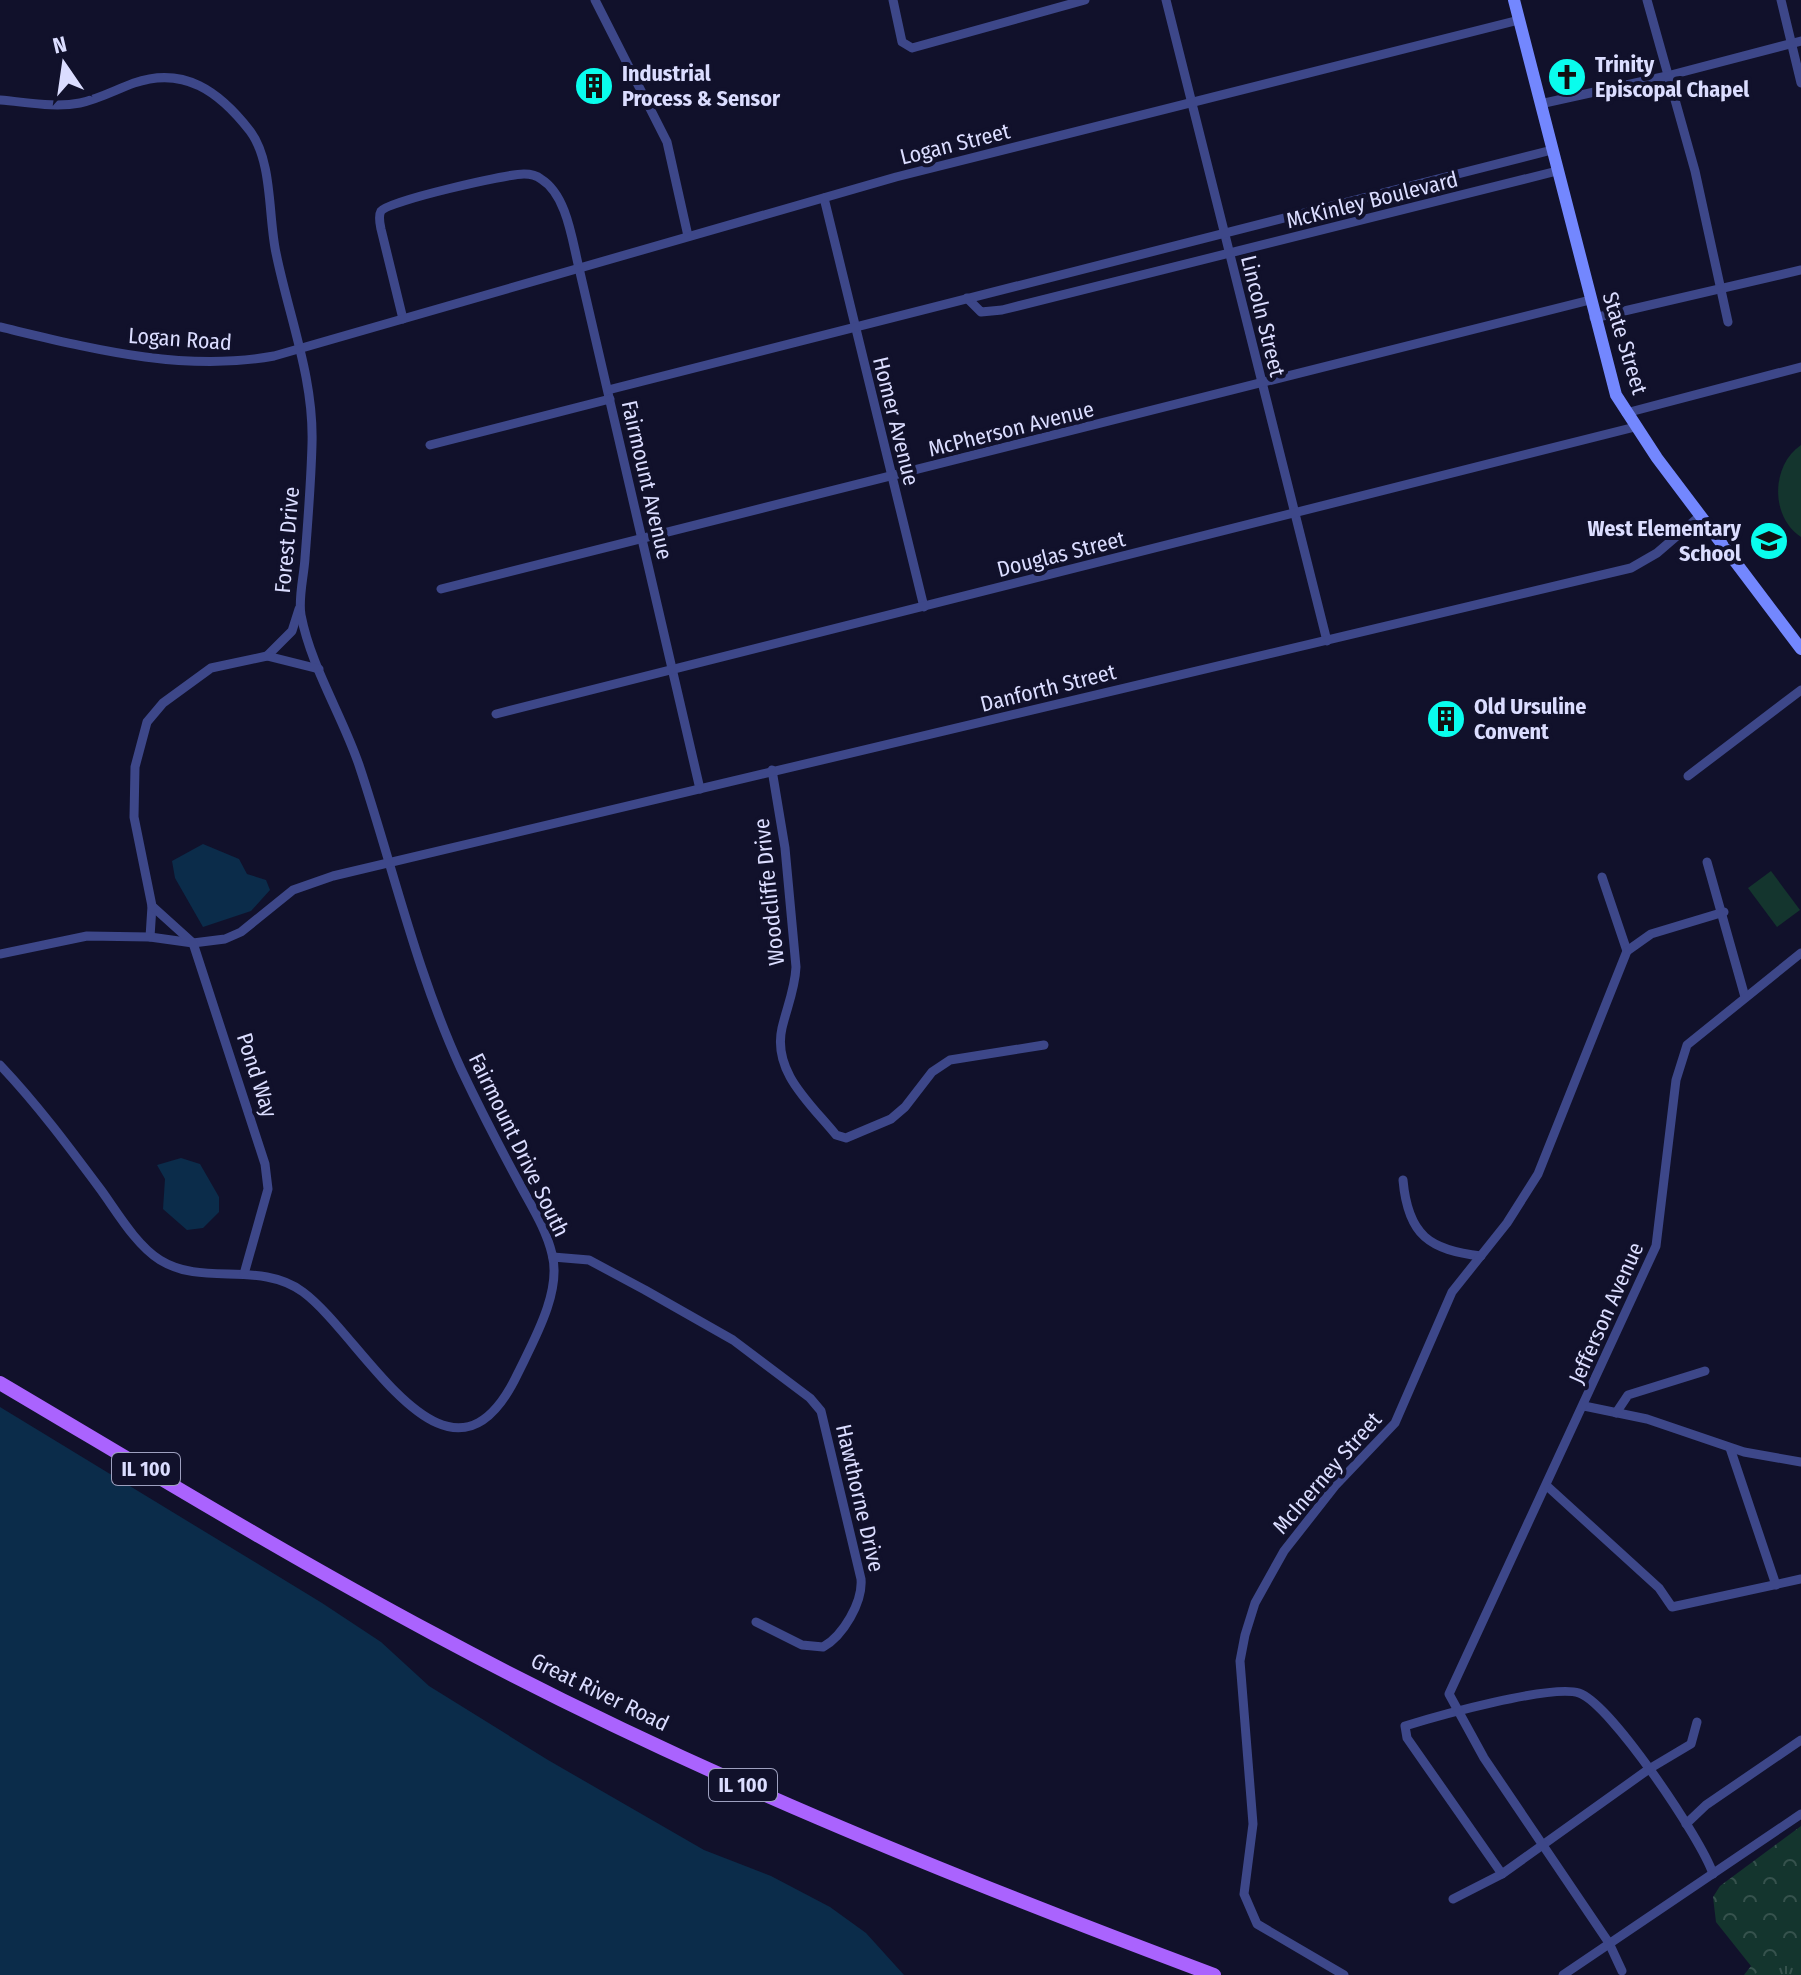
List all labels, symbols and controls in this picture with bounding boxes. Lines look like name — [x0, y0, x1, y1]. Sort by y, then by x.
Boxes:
north arrow — [24, 24, 104, 104]
text: N — [50, 30, 69, 60]
place label: Trinity Episcopal Chapel — [1595, 51, 1750, 103]
church icon: Trinity Episcopal Chapel — [1546, 56, 1588, 98]
place label: Industrial Process & Sensor — [622, 60, 781, 112]
building icon: Industrial Process & Sensor — [573, 65, 615, 107]
street label: Logan Street — [897, 117, 1014, 171]
street label: McKinley Boulevard — [1283, 166, 1461, 234]
street label: Lincoln Street — [1235, 253, 1291, 380]
street label: State Street — [1597, 288, 1654, 398]
street label: Logan Road — [127, 322, 233, 356]
street label: Homer Avenue — [867, 354, 925, 488]
street label: McPherson Avenue — [925, 395, 1097, 463]
street label: Fairmount Avenue — [616, 398, 678, 562]
street label: Forest Drive — [269, 486, 305, 594]
place label: West Elementary School — [1587, 515, 1742, 567]
school or university icon: West Elementary School — [1748, 520, 1790, 562]
street label: Douglas Street — [994, 525, 1129, 583]
street label: Danforth Street — [977, 658, 1119, 718]
place label: Old Ursuline Convent — [1474, 693, 1587, 745]
building icon: Old Ursuline Convent — [1425, 698, 1467, 740]
street label: Woodcliffe Drive — [748, 817, 790, 967]
street label: Pond Way — [231, 1029, 283, 1121]
street label: Fairmount Drive South — [463, 1049, 575, 1241]
street label: Jefferson Avenue — [1563, 1238, 1649, 1388]
street label: McInerney Street — [1267, 1406, 1388, 1539]
street label: Hawthorne Drive — [830, 1422, 890, 1574]
road number: IL 100 — [112, 1453, 180, 1485]
street label: Great River Road — [527, 1647, 673, 1737]
road number: IL 100 — [709, 1769, 777, 1801]

